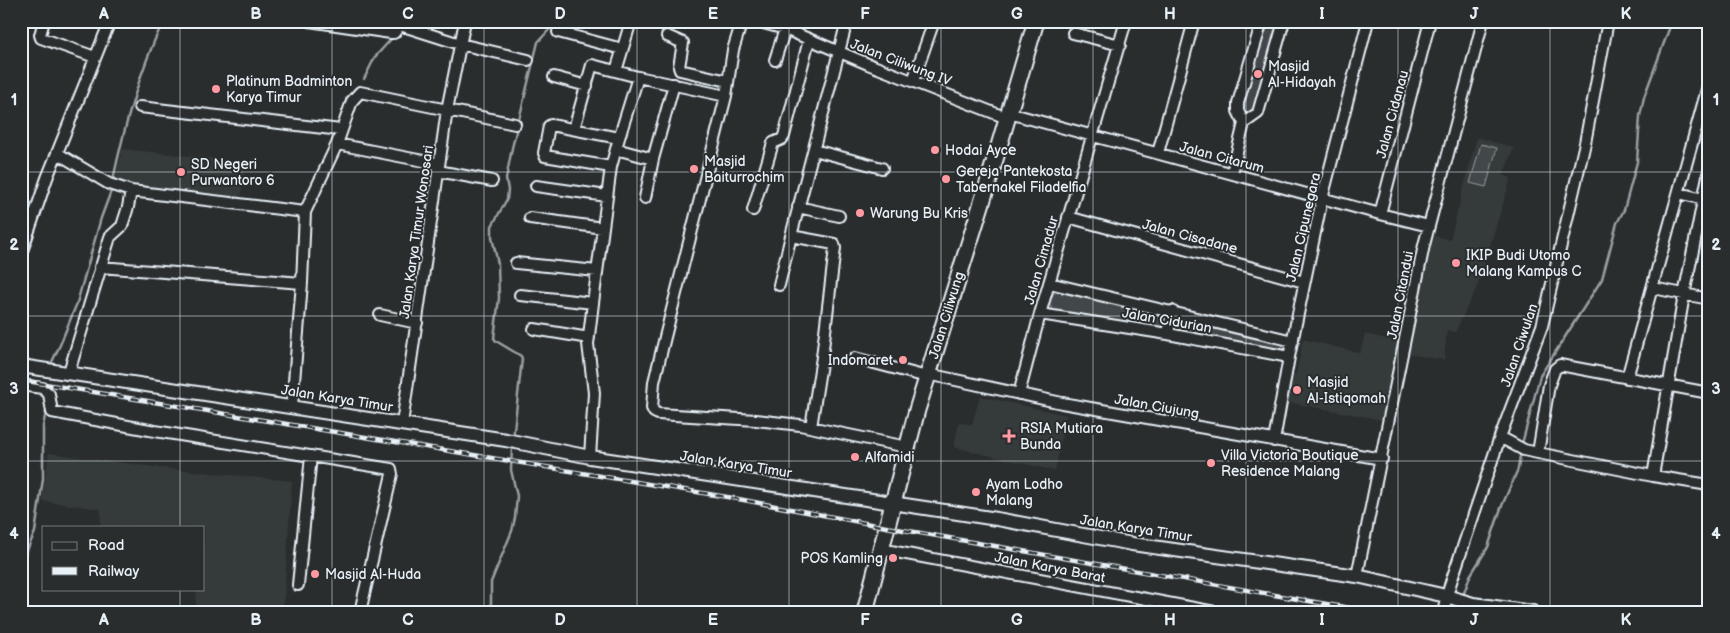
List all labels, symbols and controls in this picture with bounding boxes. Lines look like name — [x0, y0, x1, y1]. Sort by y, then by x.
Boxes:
text: A — [98, 5, 109, 24]
text: B — [250, 5, 262, 24]
text: C — [402, 5, 414, 24]
text: D — [554, 5, 566, 24]
text: E — [708, 5, 718, 24]
text: F — [860, 5, 870, 24]
text: G — [1011, 5, 1023, 24]
text: H — [1164, 5, 1176, 24]
text: I — [1319, 5, 1325, 24]
text: J — [1470, 5, 1479, 24]
text: K — [1621, 5, 1632, 24]
street label: Jalan Ciliwung IV — [848, 35, 954, 90]
place label: Masjid Al-Hidayah — [1268, 58, 1336, 91]
marker: Masjid Al-Hidayah — [1252, 68, 1264, 80]
street label: Jalan Cidanau — [1373, 68, 1412, 160]
place label: Platinum Badminton Karya Timur — [226, 73, 352, 106]
marker: Platinum Badminton Karya Timur — [210, 83, 222, 95]
text: 1 — [11, 91, 17, 110]
text: 1 — [1713, 91, 1719, 110]
street label: Jalan Citarum — [1178, 138, 1266, 177]
place label: Hodai Ayce — [945, 142, 1016, 159]
street label: Jalan Karya Timur Wonosari — [396, 144, 437, 320]
marker: Hodai Ayce — [929, 144, 941, 156]
place label: Masjid Baiturrochim — [704, 153, 785, 186]
place label: SD Negeri Purwantoro 6 — [191, 156, 275, 189]
marker: Masjid Baiturrochim — [688, 163, 700, 175]
place label: Gereja Pantekosta Tabernakel Filadelfia — [956, 163, 1087, 196]
marker: SD Negeri Purwantoro 6 — [175, 166, 187, 178]
street label: Jalan Cipunegara — [1283, 171, 1324, 283]
marker: Gereja Pantekosta Tabernakel Filadelfia — [940, 173, 952, 185]
place label: Warung Bu Kris — [870, 205, 968, 222]
marker: Warung Bu Kris — [854, 207, 866, 219]
street label: Jalan Cimadur — [1021, 213, 1062, 306]
street label: Jalan Cisadane — [1140, 216, 1239, 257]
text: 2 — [9, 236, 19, 255]
text: 2 — [1711, 236, 1721, 255]
place label: IKIP Budi Utomo Malang Kampus C — [1466, 247, 1582, 280]
street label: Jalan Citandui — [1384, 249, 1417, 341]
marker: IKIP Budi Utomo Malang Kampus C — [1450, 257, 1462, 269]
street label: Jalan Ciliwung — [925, 269, 968, 361]
street label: Jalan Ciwulan — [1497, 301, 1542, 389]
street label: Jalan Cidurian — [1121, 304, 1213, 337]
place label: Indomaret — [828, 352, 894, 369]
marker: Indomaret — [897, 354, 909, 366]
place label: Masjid Al-Istiqomah — [1307, 374, 1386, 407]
text: 3 — [9, 380, 19, 399]
text: 3 — [1711, 380, 1721, 399]
street label: Jalan Karya Timur — [280, 381, 395, 416]
marker: Masjid Al-Istiqomah — [1291, 384, 1303, 396]
street label: Jalan Ciujung — [1113, 391, 1201, 422]
place label: RSIA Mutiara Bunda — [1020, 420, 1103, 453]
marker: RSIA Mutiara Bunda — [1002, 429, 1016, 443]
street label: Jalan Karya Timur — [679, 447, 794, 482]
place label: Villa Victoria Boutique Residence Malang — [1221, 447, 1359, 480]
place label: Alfamidi — [865, 449, 915, 466]
marker: Alfamidi — [849, 451, 861, 463]
marker: Villa Victoria Boutique Residence Malang — [1205, 457, 1217, 469]
place label: Ayam Lodho Malang — [986, 476, 1063, 509]
marker: Ayam Lodho Malang — [970, 486, 982, 498]
street label: Jalan Karya Timur — [1079, 511, 1194, 546]
text: 4 — [9, 525, 19, 544]
text: 4 — [1711, 525, 1721, 544]
legend — [42, 526, 205, 590]
text: Road — [88, 536, 124, 555]
street label: Jalan Karya Barat — [993, 548, 1107, 587]
place label: POS Kamling — [801, 550, 883, 567]
marker: POS Kamling — [887, 552, 899, 564]
text: Railway — [88, 562, 139, 581]
place label: Masjid Al-Huda — [325, 566, 421, 583]
marker: Masjid Al-Huda — [309, 568, 321, 580]
text: A — [98, 611, 109, 630]
text: B — [250, 611, 262, 630]
text: C — [402, 611, 414, 630]
text: D — [554, 611, 566, 630]
text: E — [708, 611, 718, 630]
text: F — [860, 611, 870, 630]
text: G — [1011, 611, 1023, 630]
text: H — [1164, 611, 1176, 630]
text: I — [1319, 611, 1325, 630]
text: J — [1470, 611, 1479, 630]
text: K — [1621, 611, 1632, 630]

